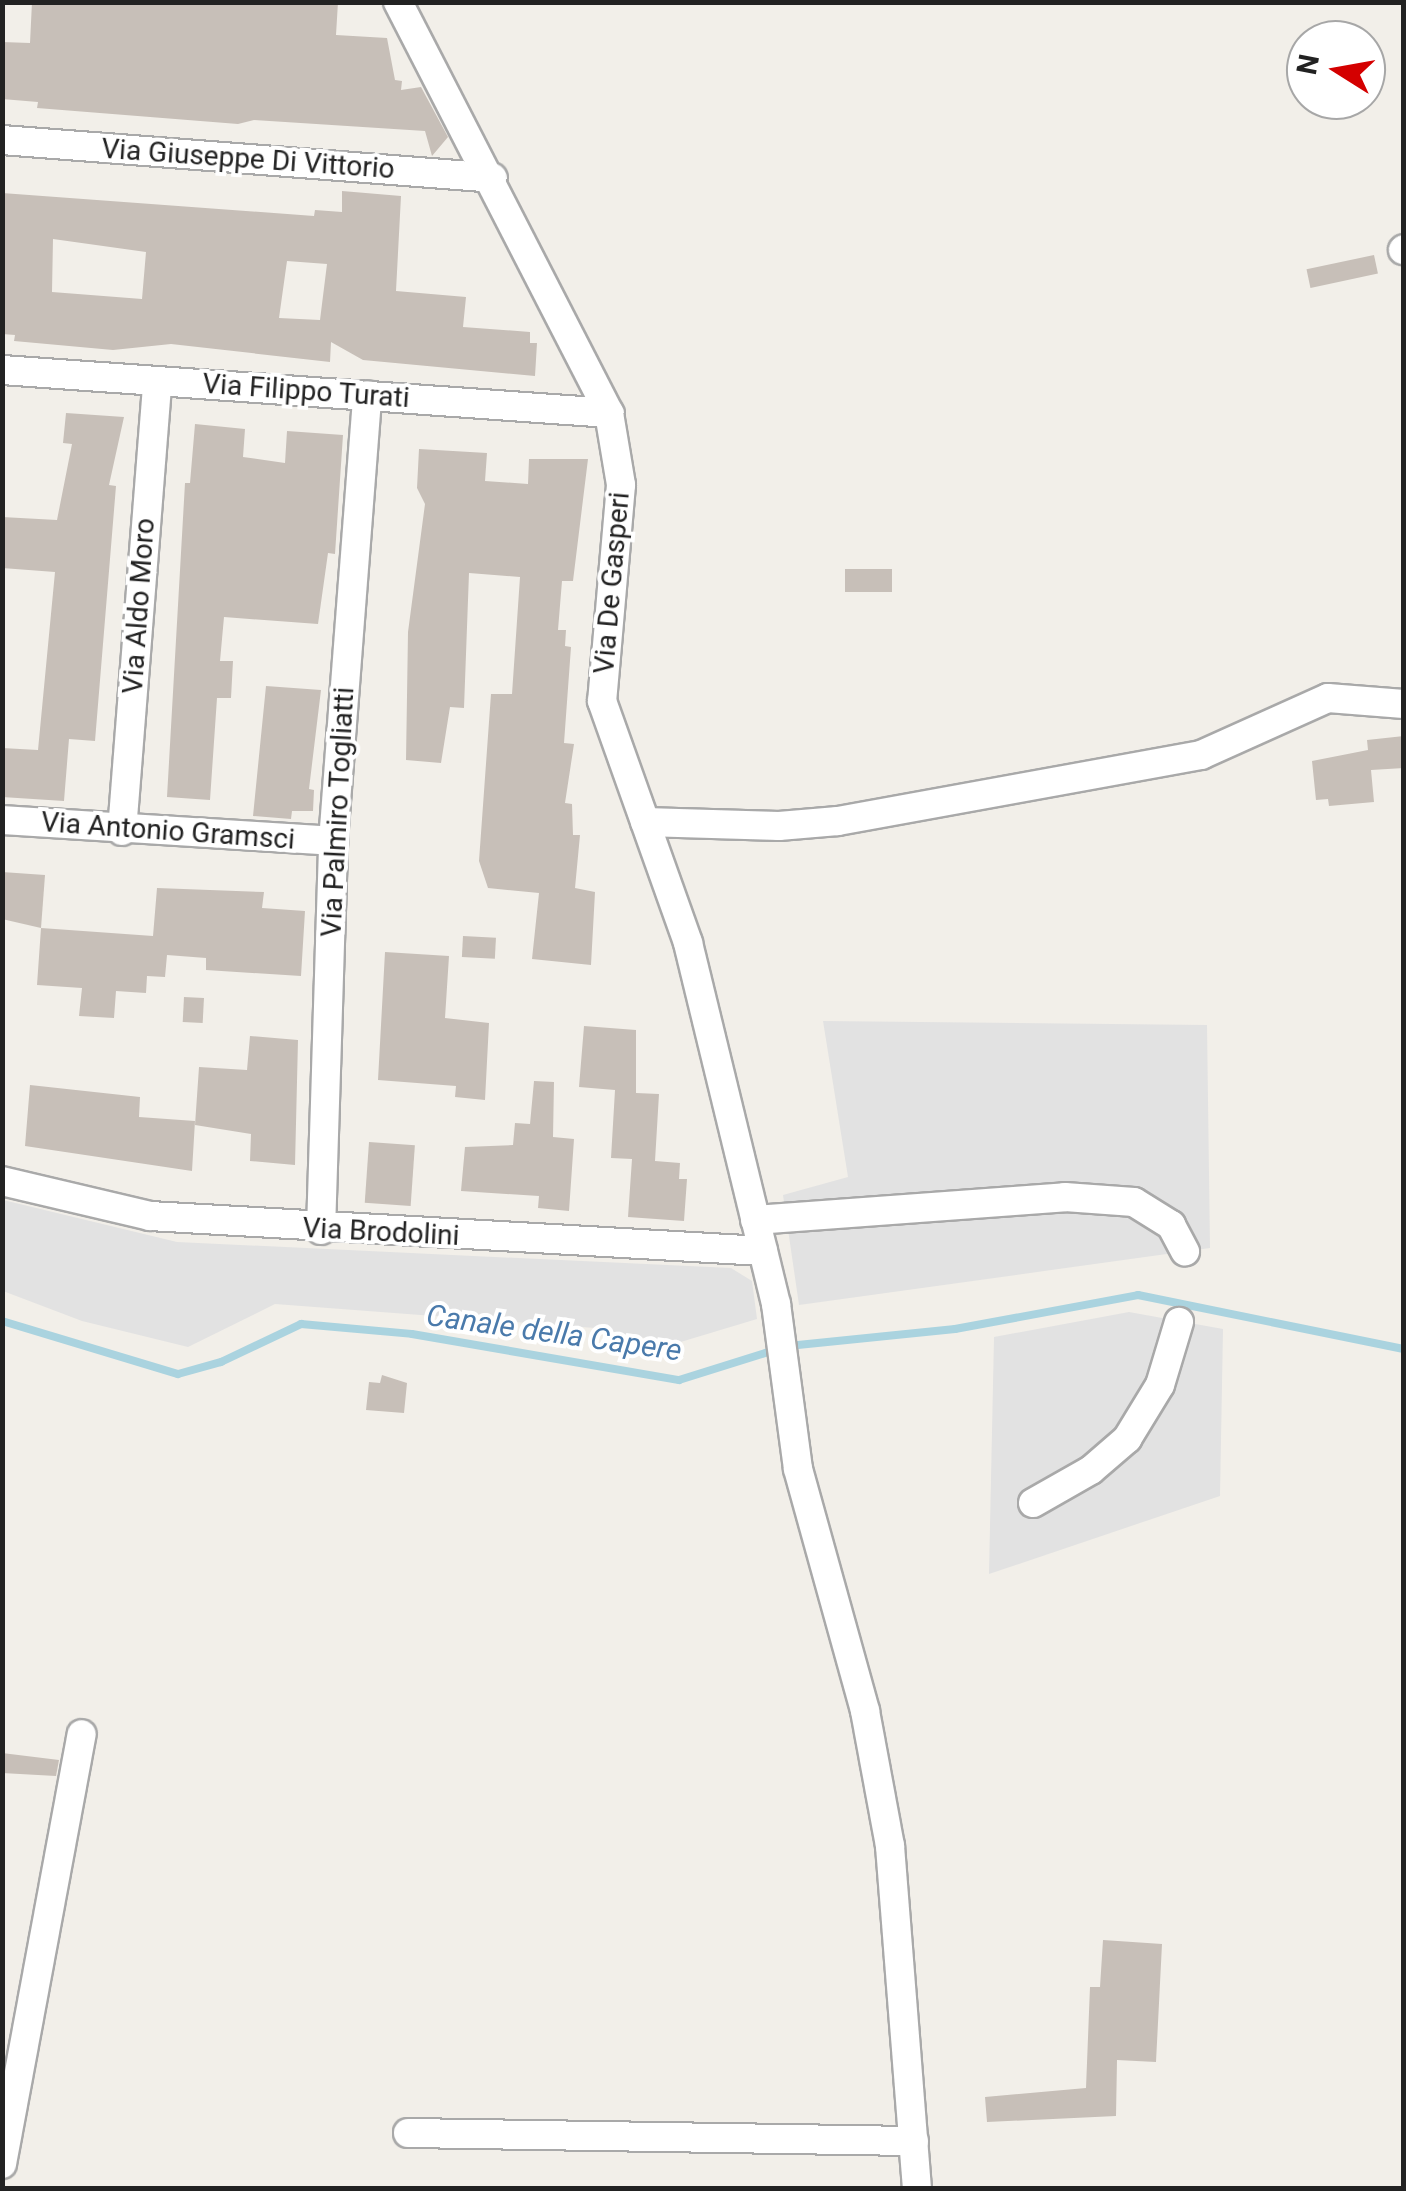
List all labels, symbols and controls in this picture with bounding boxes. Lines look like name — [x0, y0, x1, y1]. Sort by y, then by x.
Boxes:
north arrow — [1286, 20, 1386, 120]
text: N — [1290, 52, 1326, 77]
street label: Via Giuseppe Di Vittorio — [100, 132, 396, 186]
street label: Via Filippo Turati — [201, 367, 411, 415]
street label: Via De Gasperi — [587, 491, 637, 675]
street label: Via Aldo Moro — [116, 517, 162, 695]
street label: Via Palmiro Togliatti — [315, 686, 361, 938]
street label: Via Antonio Gramsci — [40, 805, 296, 857]
street label: Via Brodolini — [302, 1211, 460, 1253]
water label: Canale della Capere — [424, 1297, 684, 1369]

